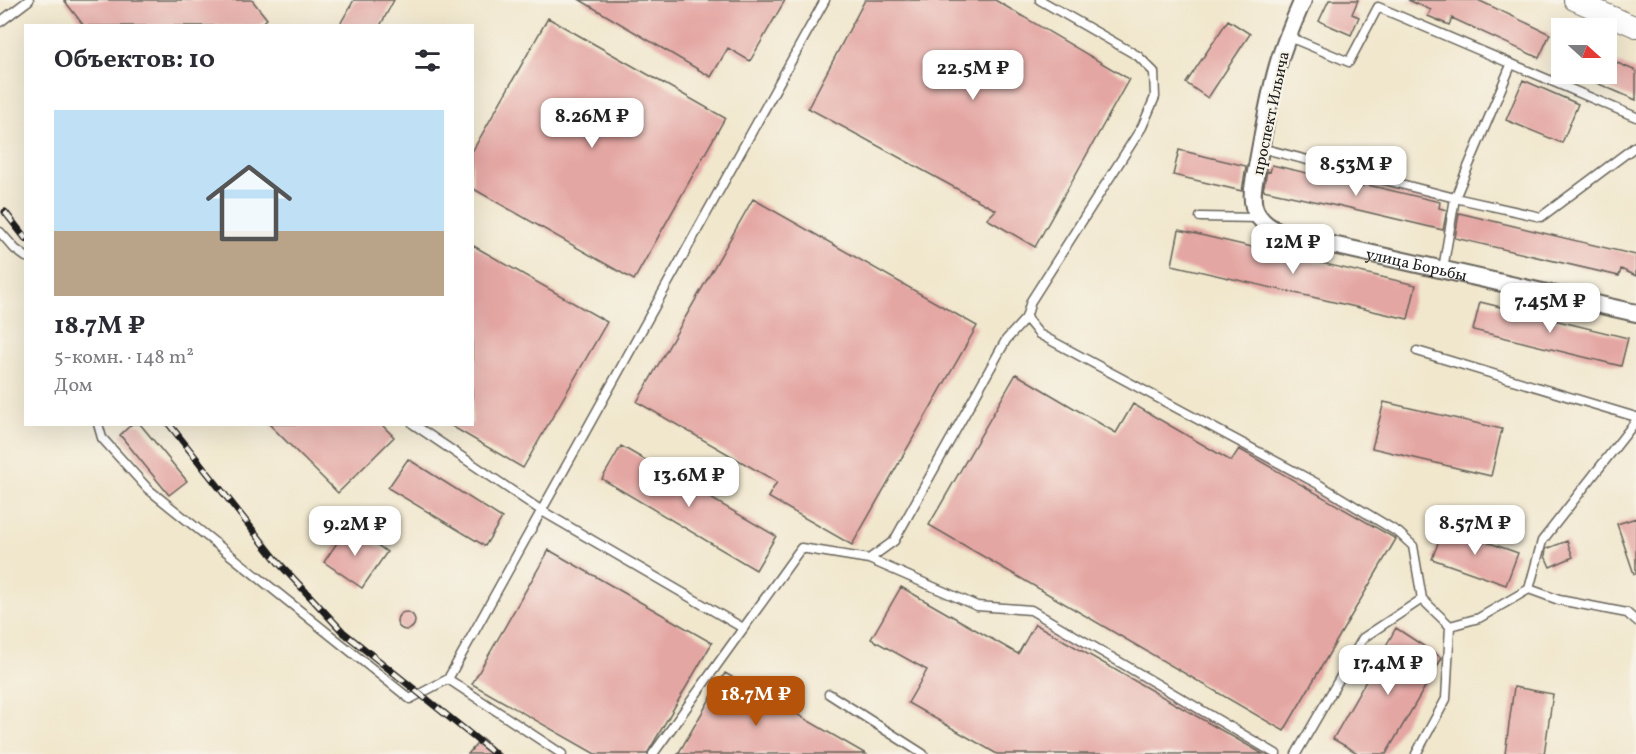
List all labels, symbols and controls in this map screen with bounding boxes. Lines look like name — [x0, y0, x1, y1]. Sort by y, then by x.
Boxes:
north arrow — [1551, 18, 1617, 84]
map controls — [1551, 18, 1617, 84]
text: Объектов: 10 — [54, 42, 215, 78]
icon: filters — [411, 44, 444, 77]
pin: 22.5M ₽ — [918, 50, 1028, 101]
street label: проспект Ильича — [1248, 50, 1296, 177]
text: 22.5M ₽ — [937, 55, 1009, 83]
pin: 8.26M ₽ — [537, 98, 647, 149]
text: 8.26M ₽ — [555, 103, 629, 131]
pin: 8.53M ₽ — [1301, 146, 1411, 197]
icon: home — [195, 149, 303, 257]
text: 8.53M ₽ — [1320, 151, 1392, 179]
pin: 12M ₽ — [1251, 224, 1335, 275]
text: 12M ₽ — [1265, 229, 1321, 257]
street label: улица Борьбы — [1363, 244, 1469, 288]
pin: 7.45M ₽ — [1495, 283, 1605, 334]
text: 7.45M ₽ — [1514, 288, 1586, 316]
text: 18.7M ₽ — [54, 308, 145, 344]
text: 5-комн. · 148 m² — [54, 344, 194, 372]
text: Дом — [54, 372, 93, 400]
pin: 13.6M ₽ — [634, 457, 744, 508]
text: 13.6M ₽ — [653, 462, 725, 490]
pin: 8.57M ₽ — [1420, 505, 1530, 556]
pin: 9.2M ₽ — [306, 506, 404, 557]
text: 8.57M ₽ — [1439, 510, 1511, 538]
text: 9.2M ₽ — [323, 511, 387, 539]
pin: 17.4M ₽ — [1333, 645, 1443, 696]
text: 17.4M ₽ — [1353, 650, 1423, 678]
pin: 18.7M ₽ — [701, 676, 811, 727]
text: 18.7M ₽ — [721, 681, 791, 709]

